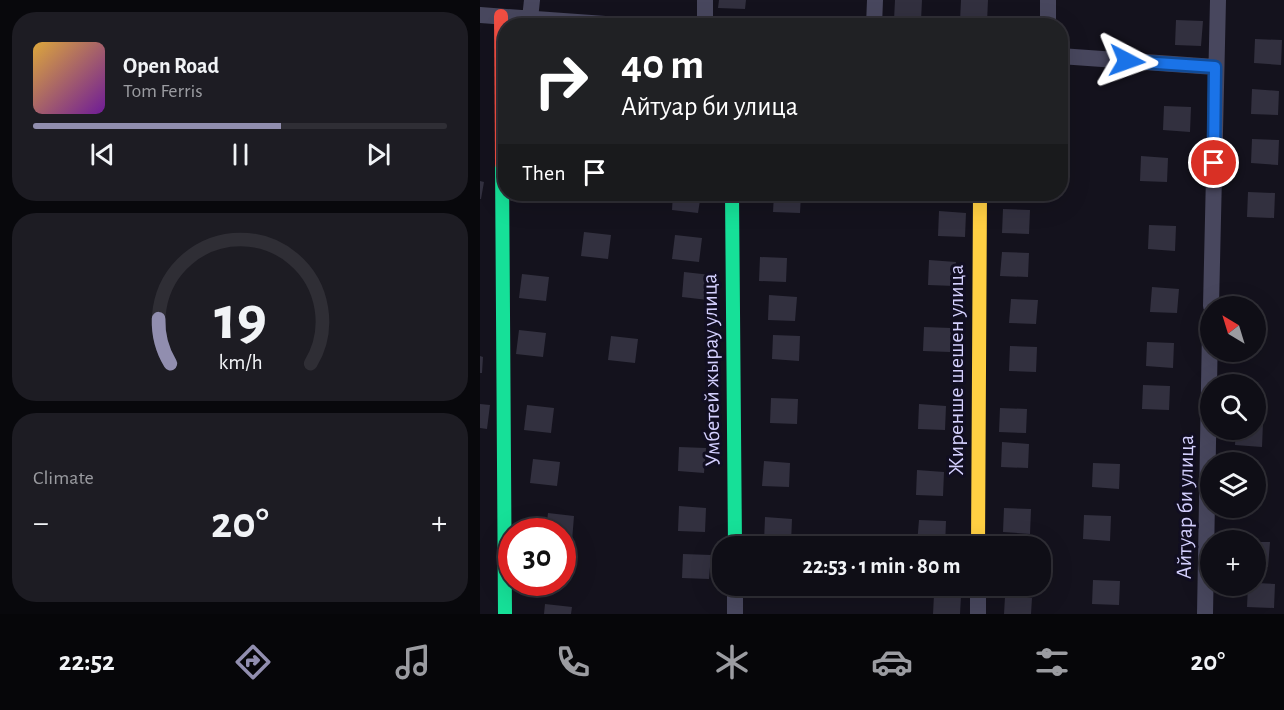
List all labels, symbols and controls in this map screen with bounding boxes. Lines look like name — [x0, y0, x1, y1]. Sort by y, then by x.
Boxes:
position arrow — [1095, 29, 1159, 93]
icon: right — [522, 42, 600, 120]
text: 40 m — [621, 44, 704, 86]
text: Open Road — [123, 55, 219, 77]
text: Tom Ferris — [123, 81, 203, 101]
text: Айтуар би улица — [621, 93, 798, 120]
pin — [1188, 137, 1239, 188]
icon: previous — [86, 138, 119, 171]
icon: pause — [224, 138, 257, 171]
icon: next — [362, 138, 395, 171]
icon: arrive — [1197, 146, 1230, 179]
icon: arrive — [578, 156, 611, 189]
text: Then — [522, 162, 566, 184]
street label: Жиренше шешен улица — [945, 265, 967, 475]
street label: Умбетей жырау улица — [698, 273, 724, 467]
text: 19 — [214, 288, 266, 350]
north arrow — [1200, 296, 1266, 362]
map controls — [1200, 296, 1266, 596]
text: km/h — [218, 352, 262, 373]
button: search — [1200, 374, 1266, 440]
street label: Айтуар би улица — [1173, 435, 1197, 579]
button: layers — [1200, 452, 1266, 518]
text: Climate — [33, 468, 94, 488]
text: 20° — [211, 501, 269, 546]
text: − — [33, 507, 49, 540]
text: + — [431, 507, 447, 540]
speed limit sign: 30 — [498, 518, 576, 596]
button: + — [1200, 530, 1266, 596]
text: 22:53 · 1 min · 80 m — [803, 555, 960, 577]
icon: directions — [232, 641, 274, 683]
icon: music — [392, 641, 434, 683]
icon: phone — [552, 641, 594, 683]
icon: climate — [711, 641, 753, 683]
icon: car — [871, 641, 913, 683]
icon: filters — [1031, 641, 1073, 683]
text: 22:52 — [59, 648, 115, 675]
text: 20° — [1190, 648, 1225, 675]

